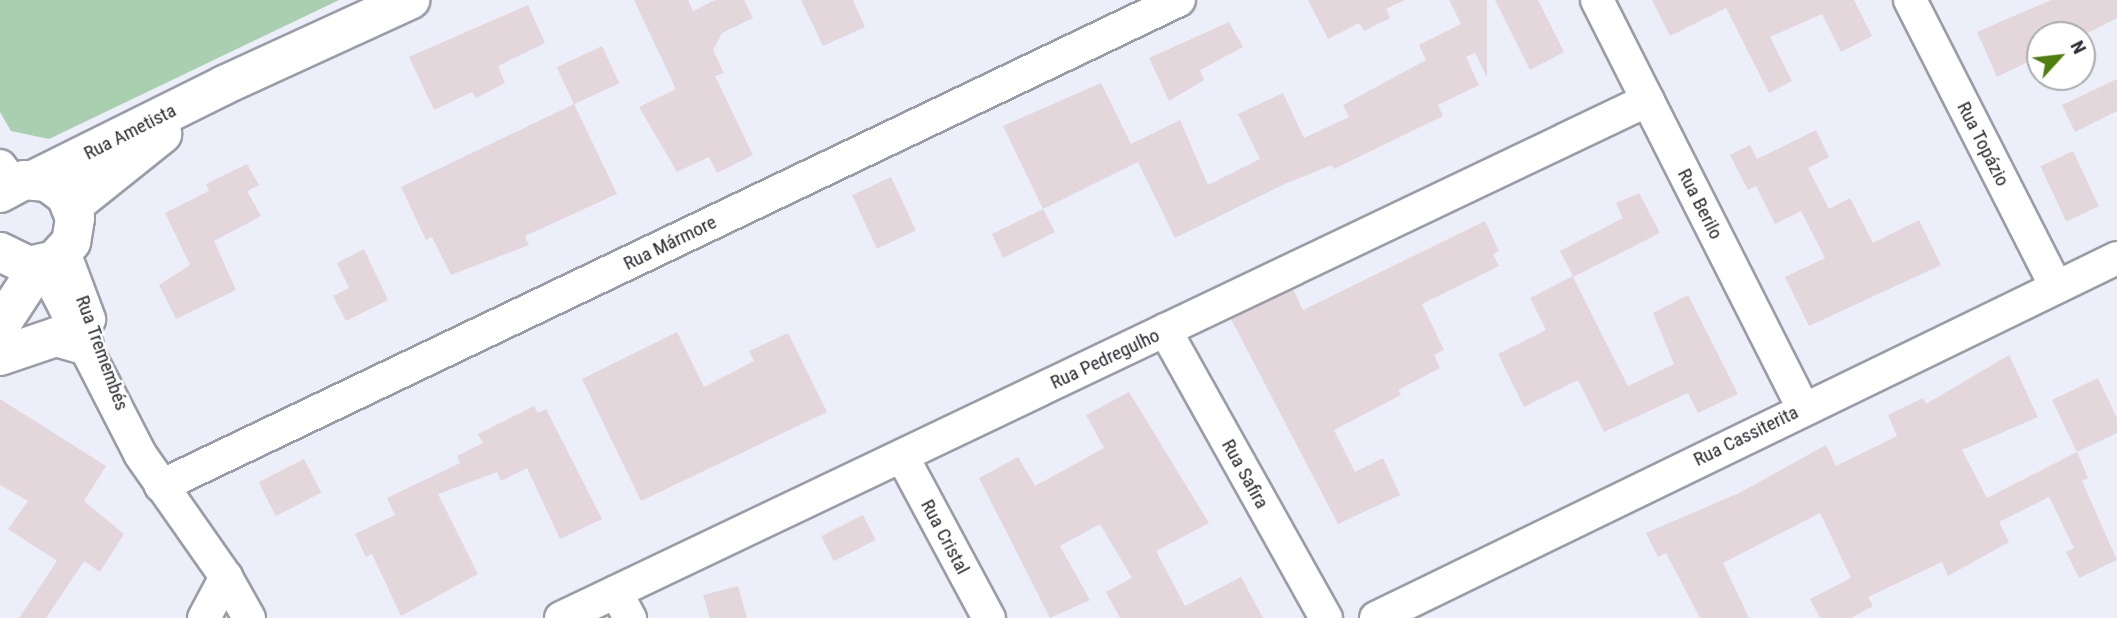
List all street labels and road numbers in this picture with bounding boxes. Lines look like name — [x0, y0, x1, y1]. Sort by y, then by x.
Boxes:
street label: Rua Topázio — [1952, 98, 2014, 190]
street label: Rua Ametista — [80, 99, 180, 165]
street label: Rua Berilo — [1673, 165, 1727, 243]
street label: Rua Mármore — [620, 211, 720, 275]
street label: Rua Tremembés — [71, 292, 133, 414]
street label: Rua Pedregulho — [1047, 324, 1163, 394]
street label: Rua Cassiterita — [1690, 401, 1802, 471]
street label: Rua Safira — [1217, 435, 1273, 513]
street label: Rua Cristal — [916, 496, 974, 578]

